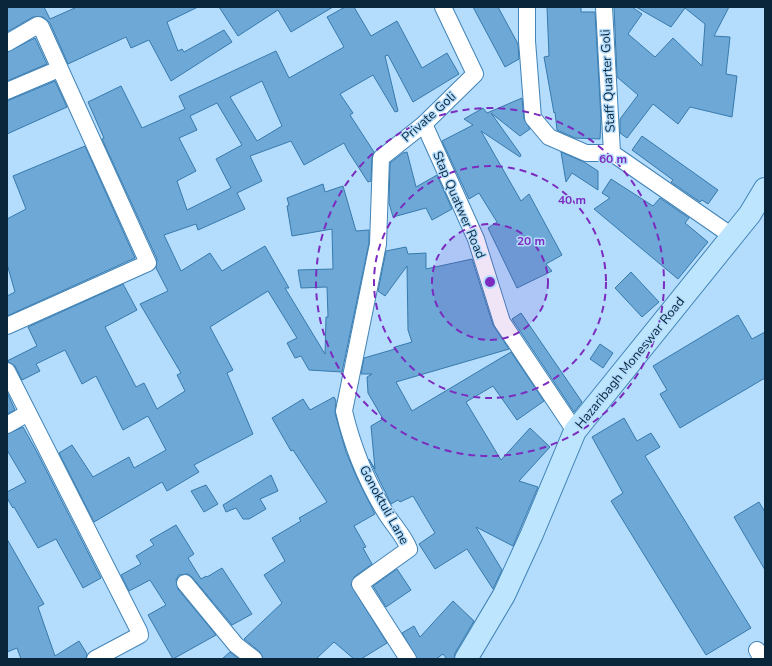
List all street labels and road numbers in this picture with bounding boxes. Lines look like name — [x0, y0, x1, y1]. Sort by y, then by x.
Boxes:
street label: Staff Quarter Goli — [596, 29, 620, 133]
street label: Private Goli — [398, 88, 460, 146]
street label: Stap Quatwer Road — [428, 148, 490, 262]
street label: Hazaribagh Moneswar Road — [571, 293, 689, 433]
street label: Gonoktuli Lane — [355, 462, 413, 548]

